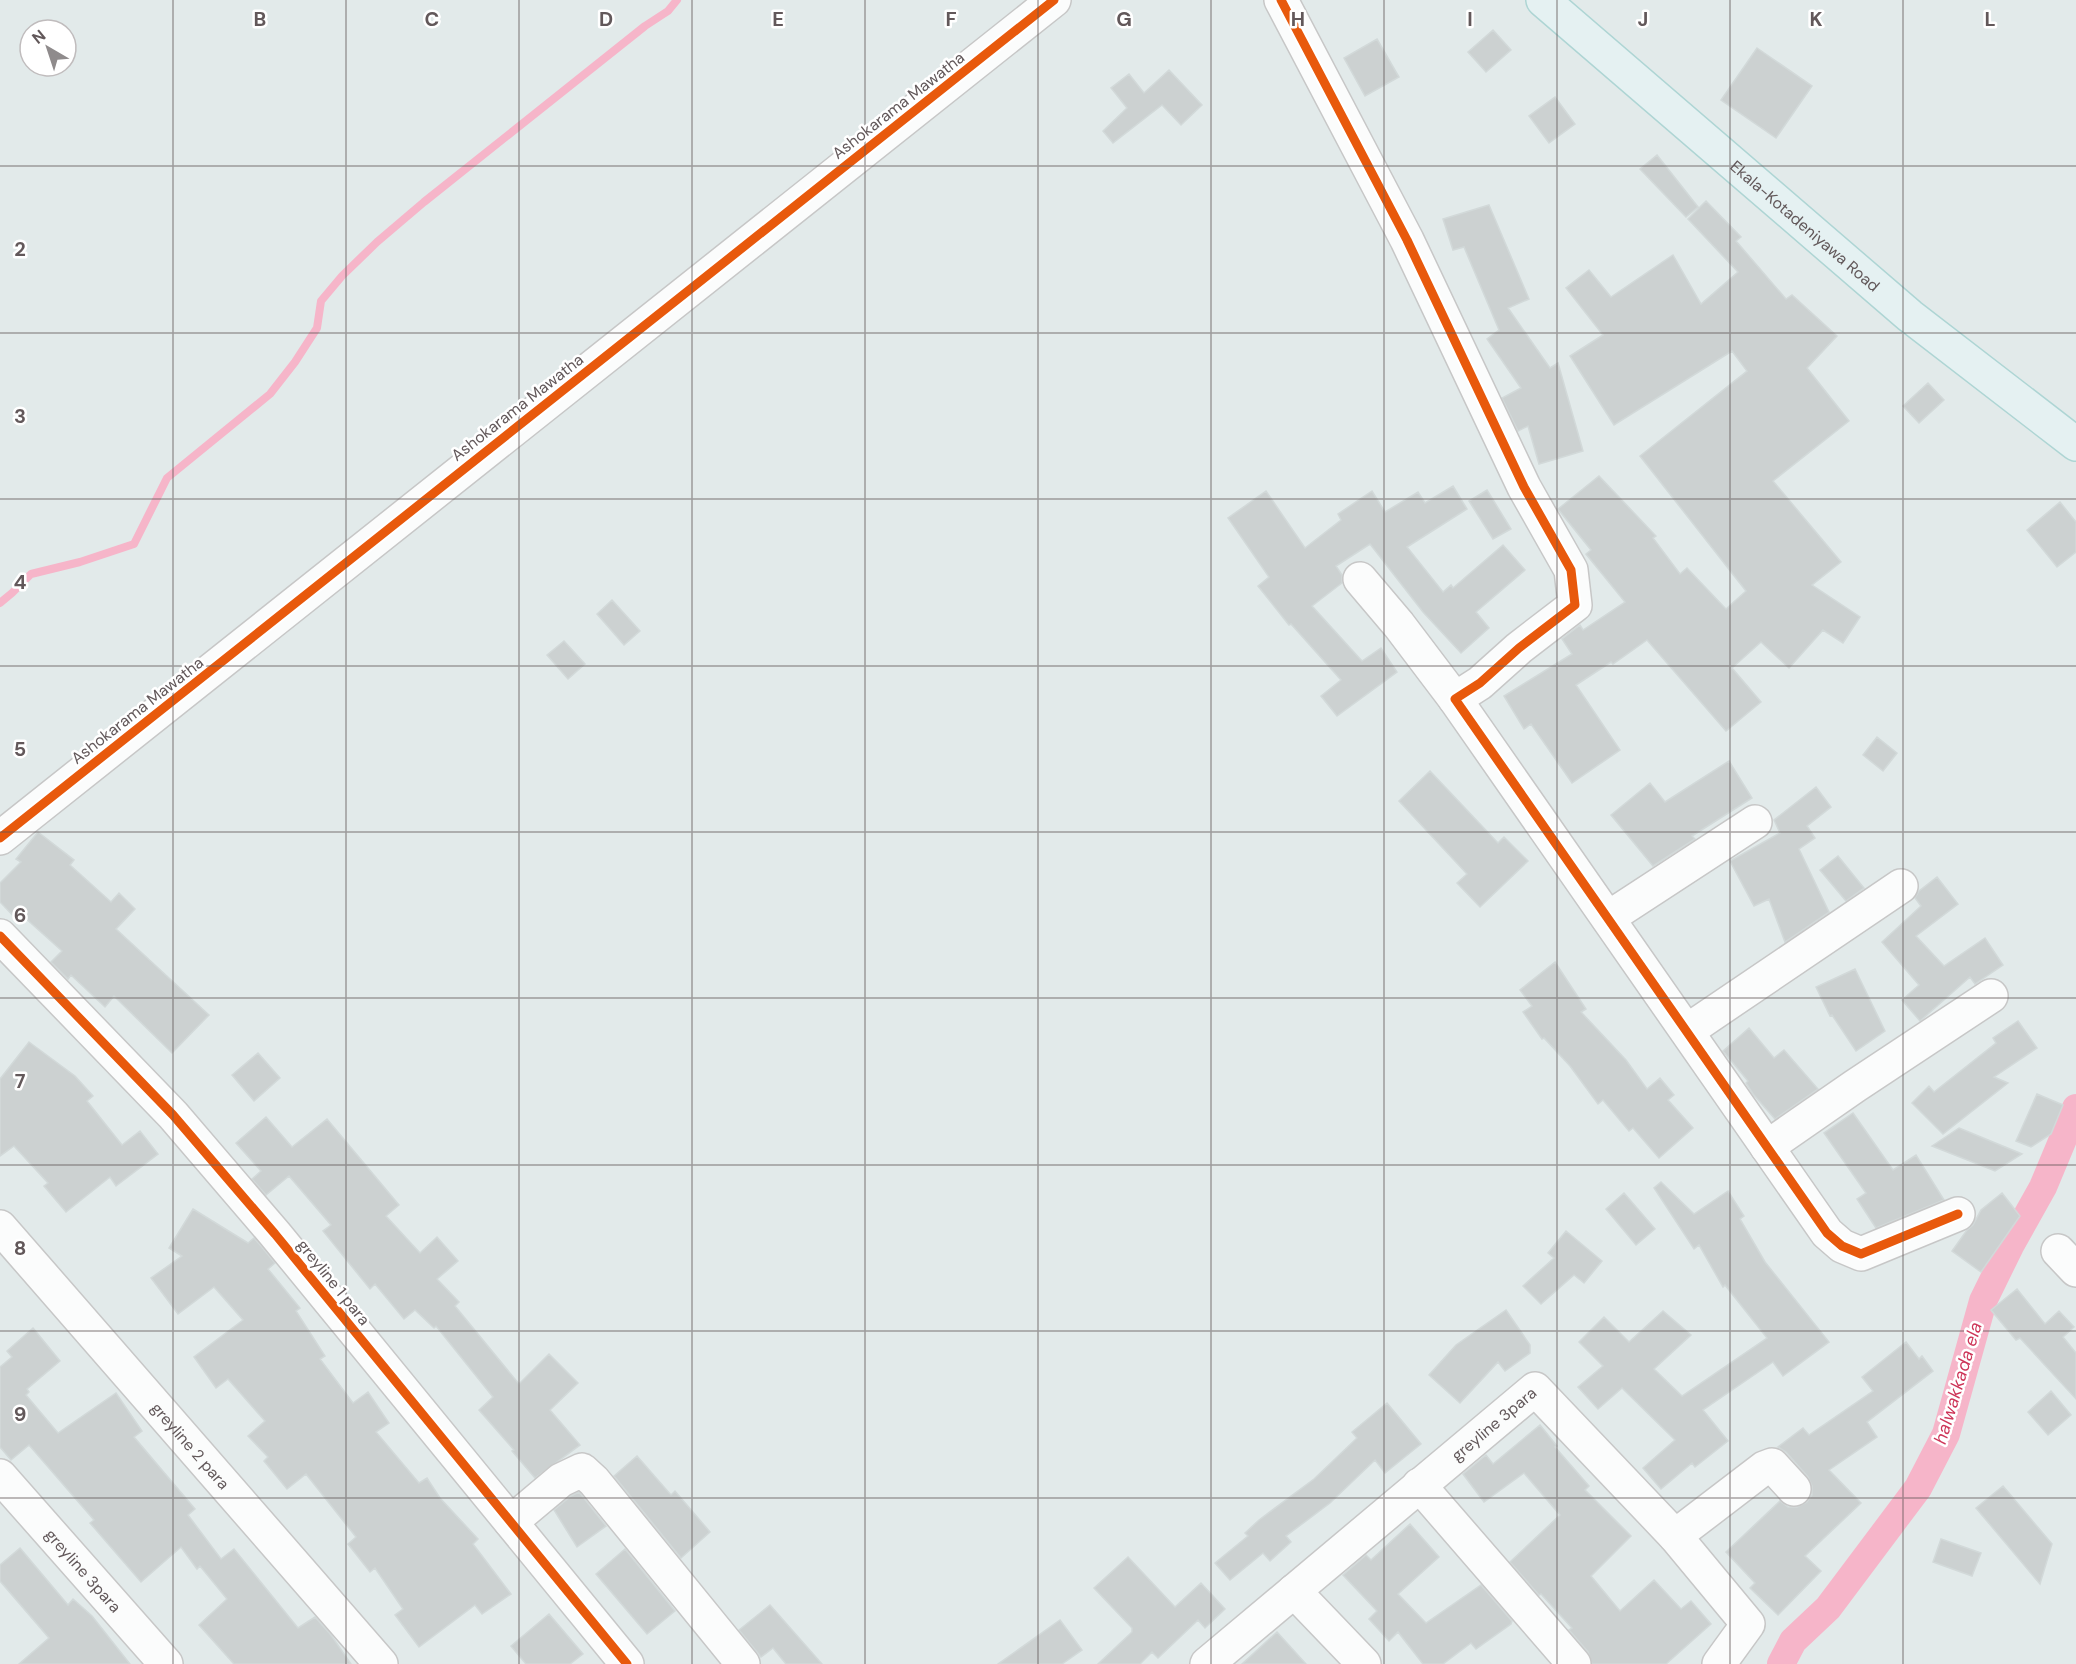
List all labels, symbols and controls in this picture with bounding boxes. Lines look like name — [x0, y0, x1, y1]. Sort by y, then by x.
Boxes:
text: B — [254, 6, 266, 32]
text: C — [425, 6, 439, 32]
text: D — [599, 6, 613, 32]
text: E — [772, 6, 784, 32]
text: F — [945, 6, 957, 32]
text: G — [1116, 6, 1132, 32]
text: H — [1291, 6, 1305, 32]
text: I — [1467, 6, 1473, 32]
text: J — [1638, 6, 1648, 32]
text: K — [1809, 6, 1823, 32]
text: L — [1984, 6, 1996, 32]
north arrow — [18, 18, 78, 78]
text: N — [28, 25, 50, 49]
street label: Ashokarama Mawatha — [828, 47, 969, 164]
street label: Ekala-Kotadeniyawa Road — [1726, 156, 1884, 296]
text: 2 — [14, 236, 26, 262]
street label: Ashokarama Mawatha — [447, 349, 588, 466]
text: 3 — [14, 403, 26, 429]
text: 4 — [14, 569, 27, 595]
street label: Ashokarama Mawatha — [67, 652, 208, 769]
text: 5 — [14, 736, 26, 762]
text: 6 — [14, 902, 26, 928]
text: 7 — [15, 1068, 26, 1094]
text: 8 — [14, 1235, 26, 1261]
street label: greyline 1 para — [292, 1235, 375, 1330]
water label: halwakkada ela — [1928, 1319, 1988, 1447]
street label: greyline 3para — [1447, 1382, 1541, 1466]
street label: greyline 2 para — [146, 1398, 234, 1494]
text: 9 — [14, 1401, 26, 1427]
street label: greyline 3para — [40, 1524, 126, 1617]

